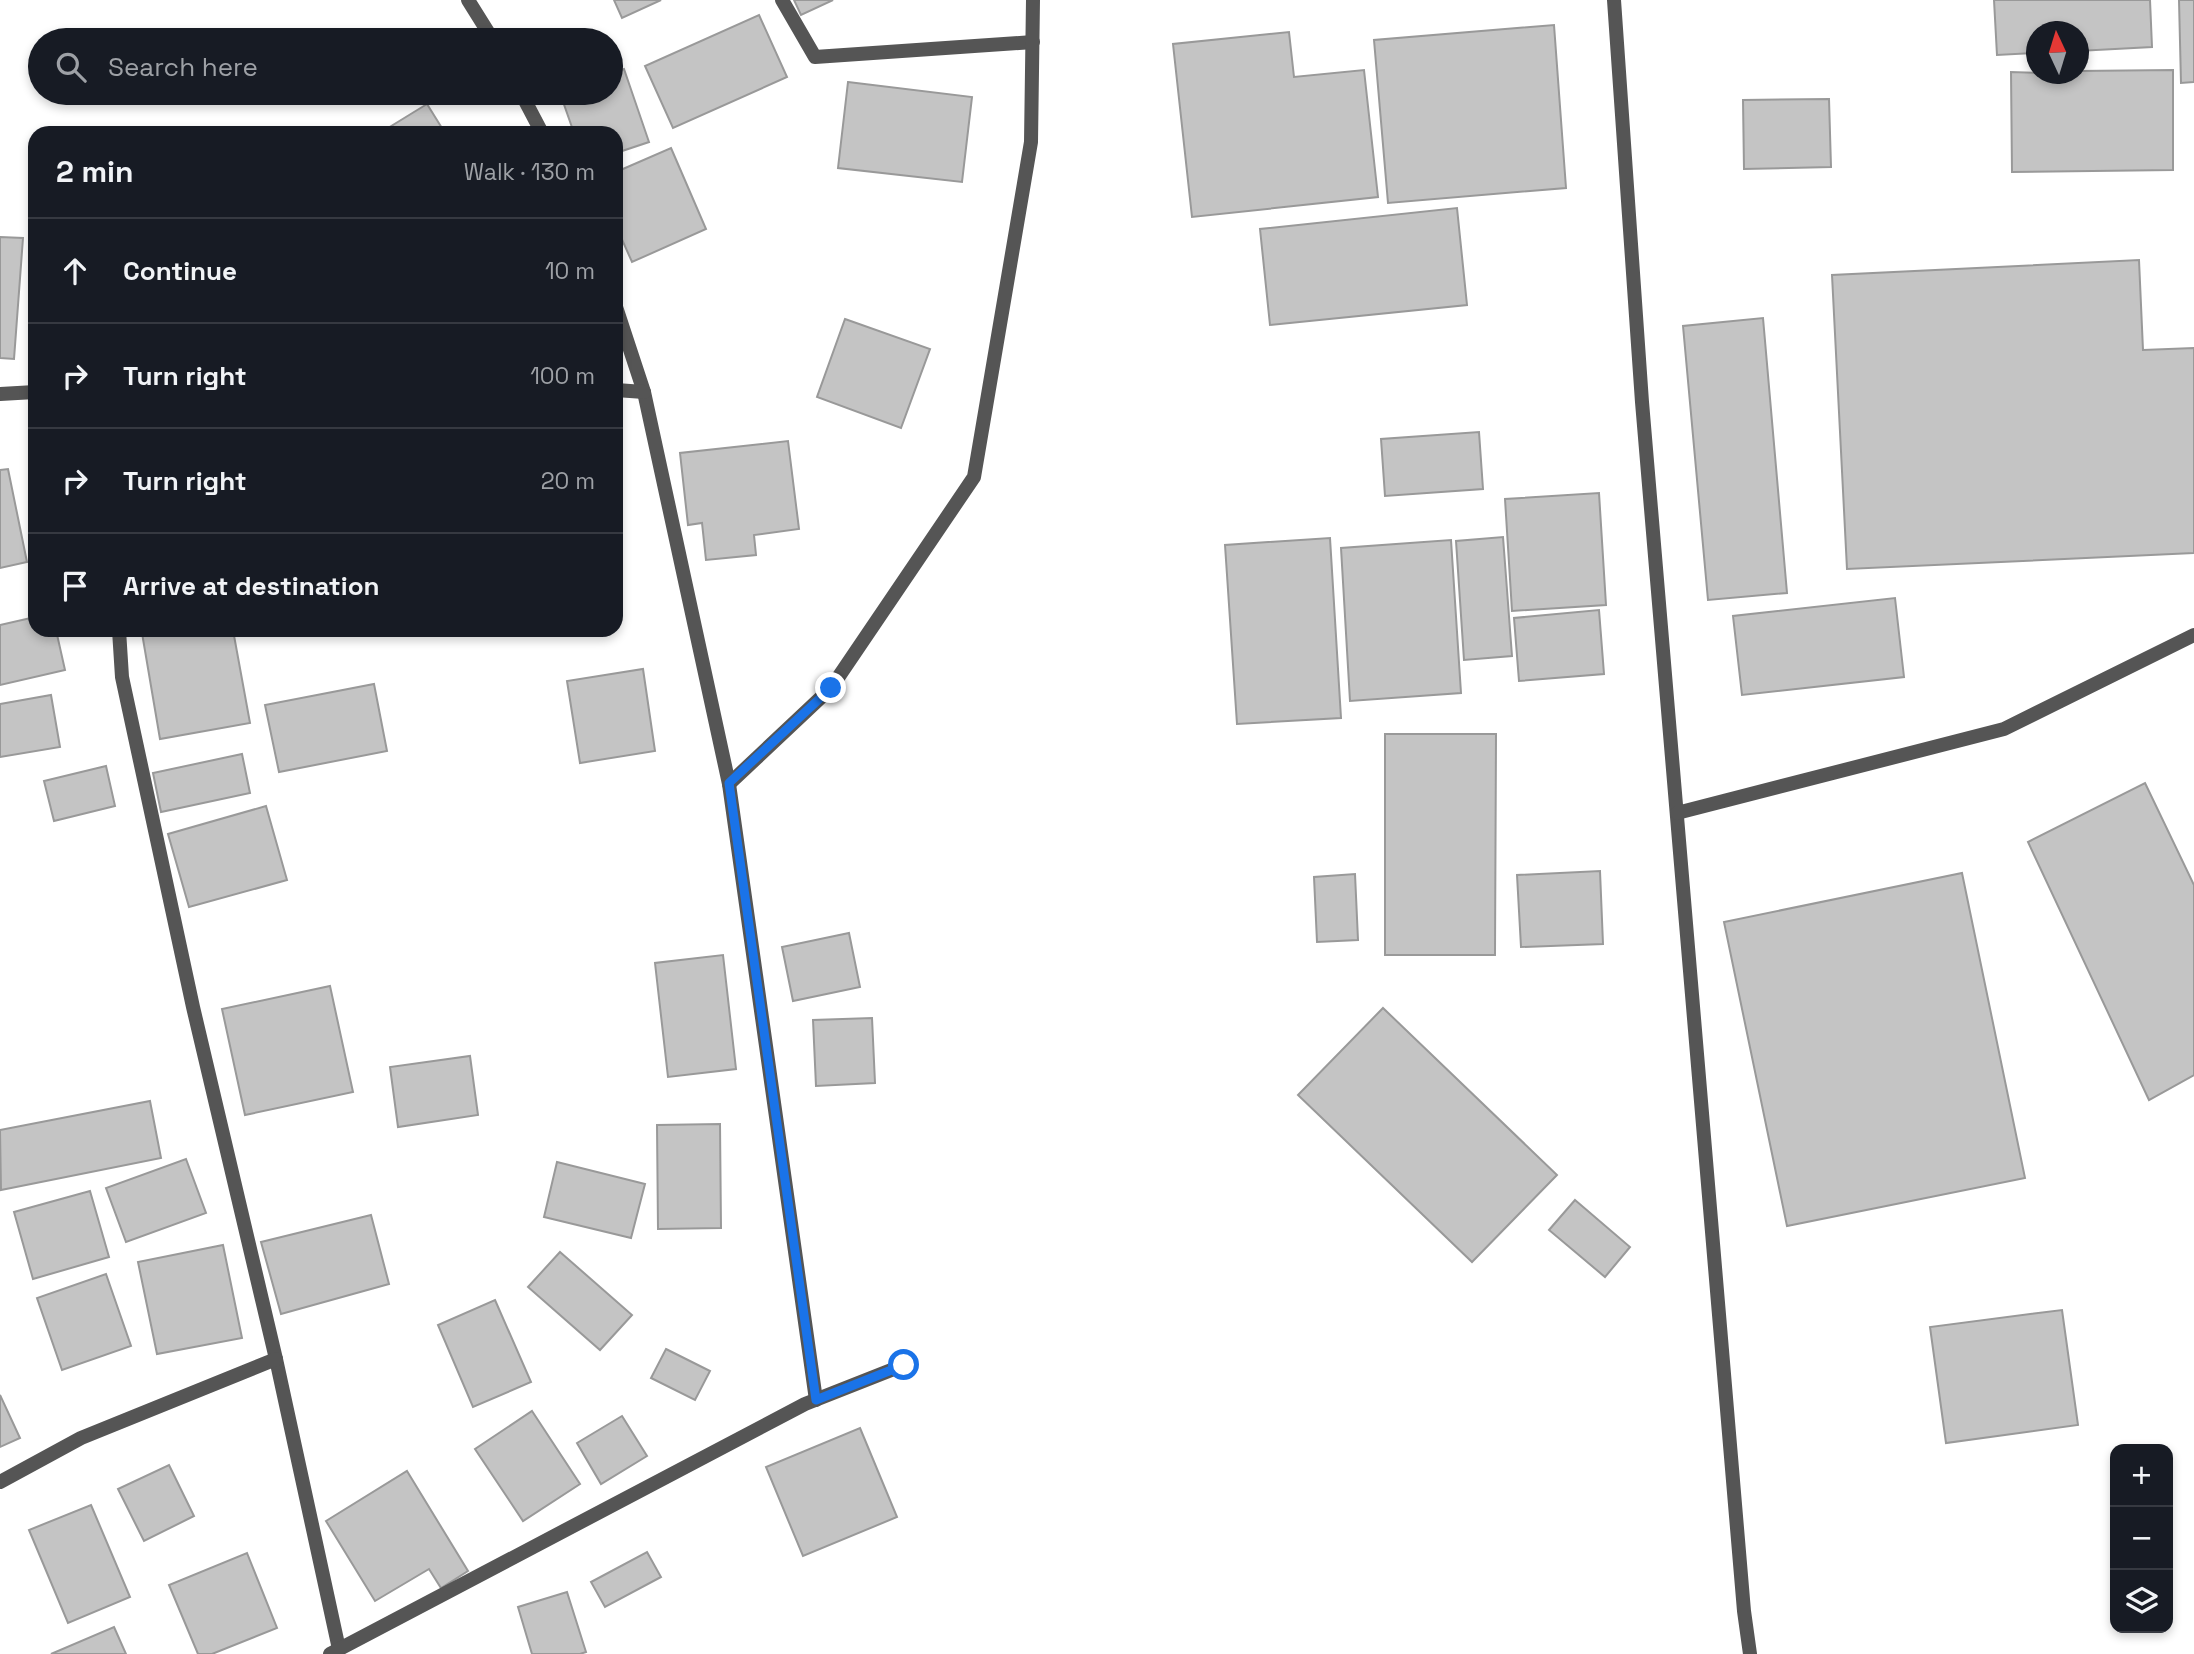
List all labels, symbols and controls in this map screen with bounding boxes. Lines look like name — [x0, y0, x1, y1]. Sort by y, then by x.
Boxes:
north arrow — [2026, 21, 2089, 84]
search box — [28, 28, 623, 105]
icon: search — [52, 48, 90, 86]
text: Search here — [108, 50, 258, 84]
text: 2 min — [56, 152, 134, 191]
text: Walk · 130 m — [464, 157, 595, 187]
icon: ahead — [56, 252, 94, 290]
text: Continue — [123, 254, 237, 288]
text: 10 m — [545, 256, 595, 286]
icon: right — [56, 357, 94, 395]
text: Turn right — [123, 359, 247, 393]
text: 100 m — [530, 361, 595, 391]
icon: right — [56, 462, 94, 500]
text: Turn right — [123, 464, 247, 498]
text: 20 m — [541, 466, 595, 496]
icon: arrive — [56, 567, 94, 605]
text: Arrive at destination — [123, 569, 380, 603]
route end — [815, 672, 846, 703]
route start — [888, 1349, 919, 1380]
map controls — [2110, 1444, 2173, 1633]
button: + — [2110, 1444, 2173, 1507]
button: − — [2110, 1507, 2173, 1570]
button: layers — [2110, 1570, 2173, 1633]

